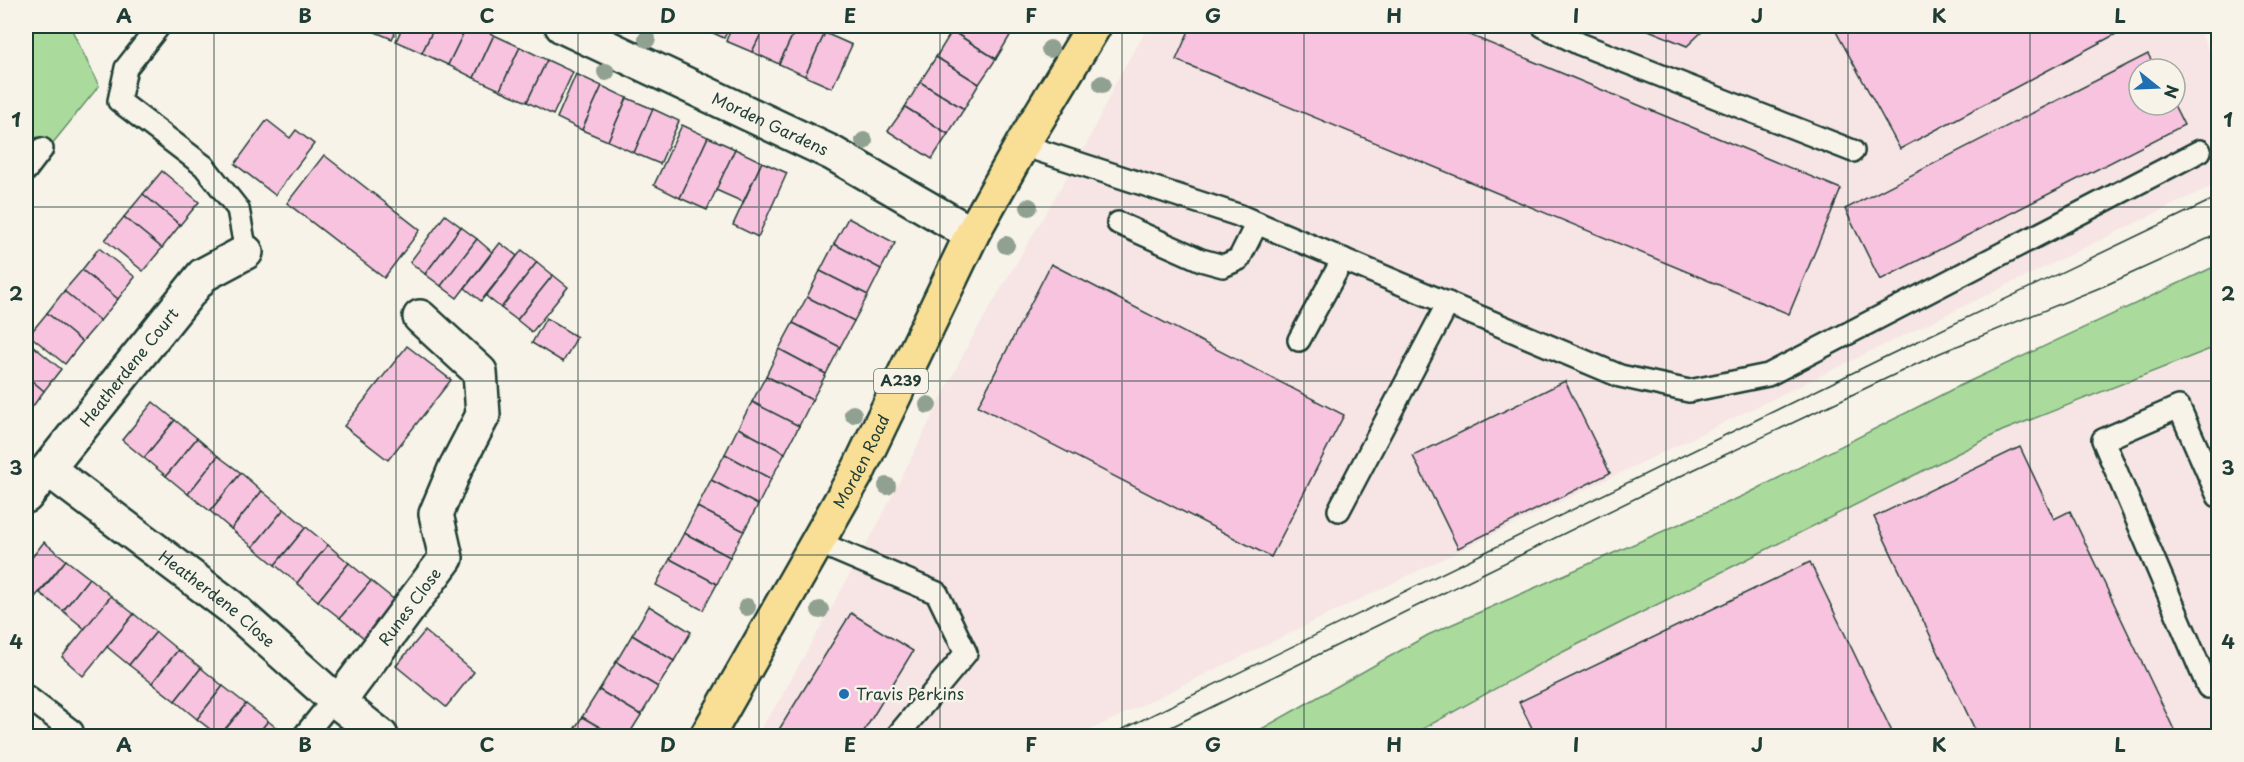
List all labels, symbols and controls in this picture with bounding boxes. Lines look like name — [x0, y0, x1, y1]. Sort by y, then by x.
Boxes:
text: A — [116, 0, 132, 30]
text: B — [298, 0, 312, 30]
text: C — [479, 0, 495, 30]
text: D — [660, 0, 676, 30]
text: E — [844, 0, 856, 30]
text: F — [1025, 0, 1037, 30]
text: G — [1205, 0, 1221, 30]
text: H — [1386, 0, 1402, 30]
text: I — [1573, 0, 1579, 30]
text: J — [1751, 0, 1763, 30]
text: K — [1932, 0, 1947, 30]
text: L — [2114, 0, 2126, 30]
north arrow — [2127, 57, 2187, 117]
text: N — [2159, 82, 2186, 102]
street label: Morden Gardens — [708, 85, 833, 161]
text: 1 — [11, 104, 21, 134]
text: 1 — [2223, 104, 2233, 134]
text: 2 — [9, 278, 23, 308]
text: 2 — [2221, 278, 2235, 308]
street label: Heatherdene Court — [73, 302, 184, 431]
road number: A239 — [874, 369, 928, 393]
street label: Morden Road — [826, 410, 895, 512]
text: 3 — [9, 452, 23, 482]
text: 3 — [2221, 452, 2235, 482]
street label: Heatherdene Close — [154, 544, 281, 652]
street label: Runes Close — [372, 562, 446, 650]
text: 4 — [9, 626, 23, 656]
text: 4 — [2221, 626, 2235, 656]
place label: Travis Perkins — [856, 681, 964, 705]
marker: Travis Perkins — [837, 687, 851, 701]
text: A — [116, 729, 132, 759]
text: B — [298, 729, 312, 759]
text: C — [479, 729, 495, 759]
text: D — [660, 729, 676, 759]
text: E — [844, 729, 856, 759]
text: F — [1025, 729, 1037, 759]
text: G — [1205, 729, 1221, 759]
text: H — [1386, 729, 1402, 759]
text: I — [1573, 729, 1579, 759]
text: J — [1751, 729, 1763, 759]
text: K — [1932, 729, 1947, 759]
text: L — [2114, 729, 2126, 759]

